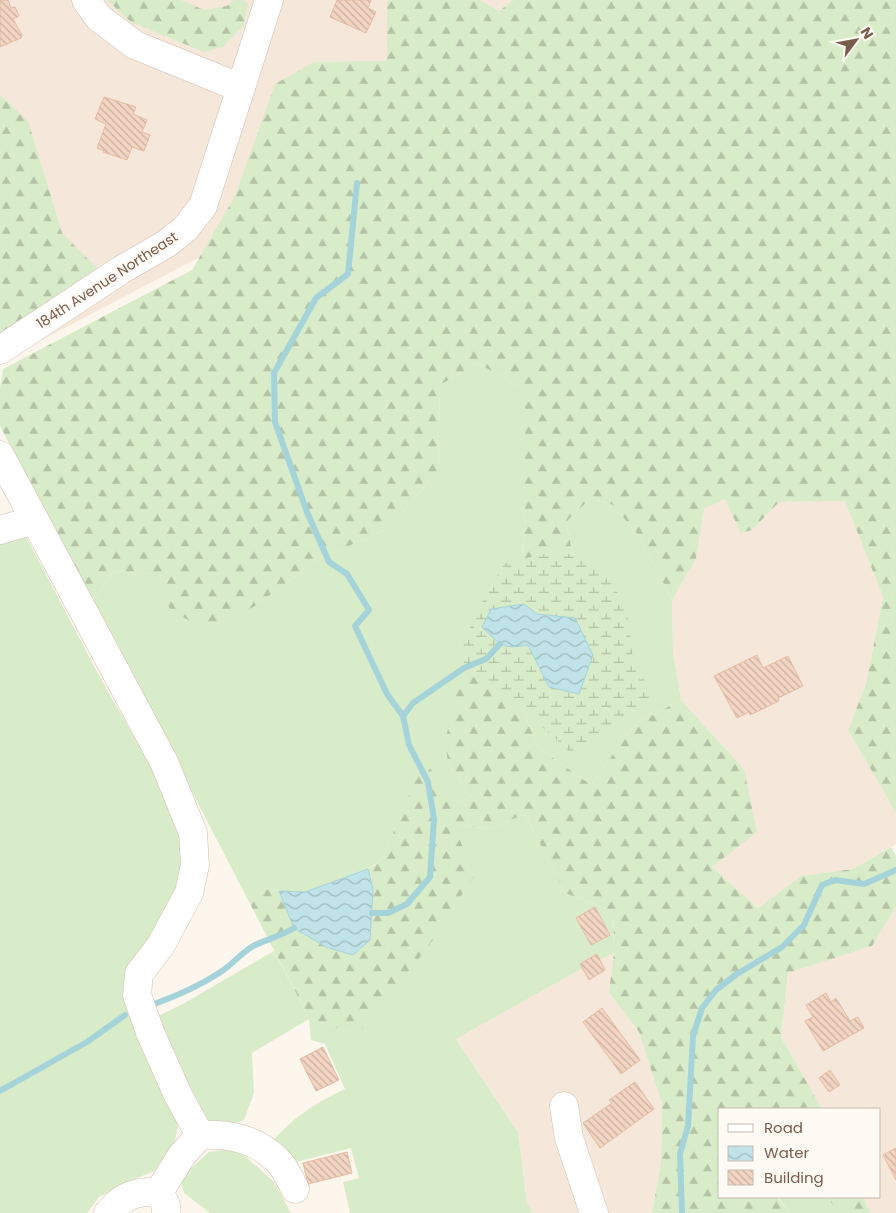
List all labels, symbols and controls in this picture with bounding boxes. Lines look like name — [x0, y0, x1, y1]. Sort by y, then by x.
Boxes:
north arrow — [831, 15, 881, 65]
text: N — [856, 23, 878, 43]
street label: 184th Avenue Northeast — [32, 227, 182, 333]
legend — [718, 1108, 881, 1198]
text: Road — [764, 1117, 803, 1138]
text: Water — [764, 1142, 810, 1163]
text: Building — [764, 1167, 824, 1188]

